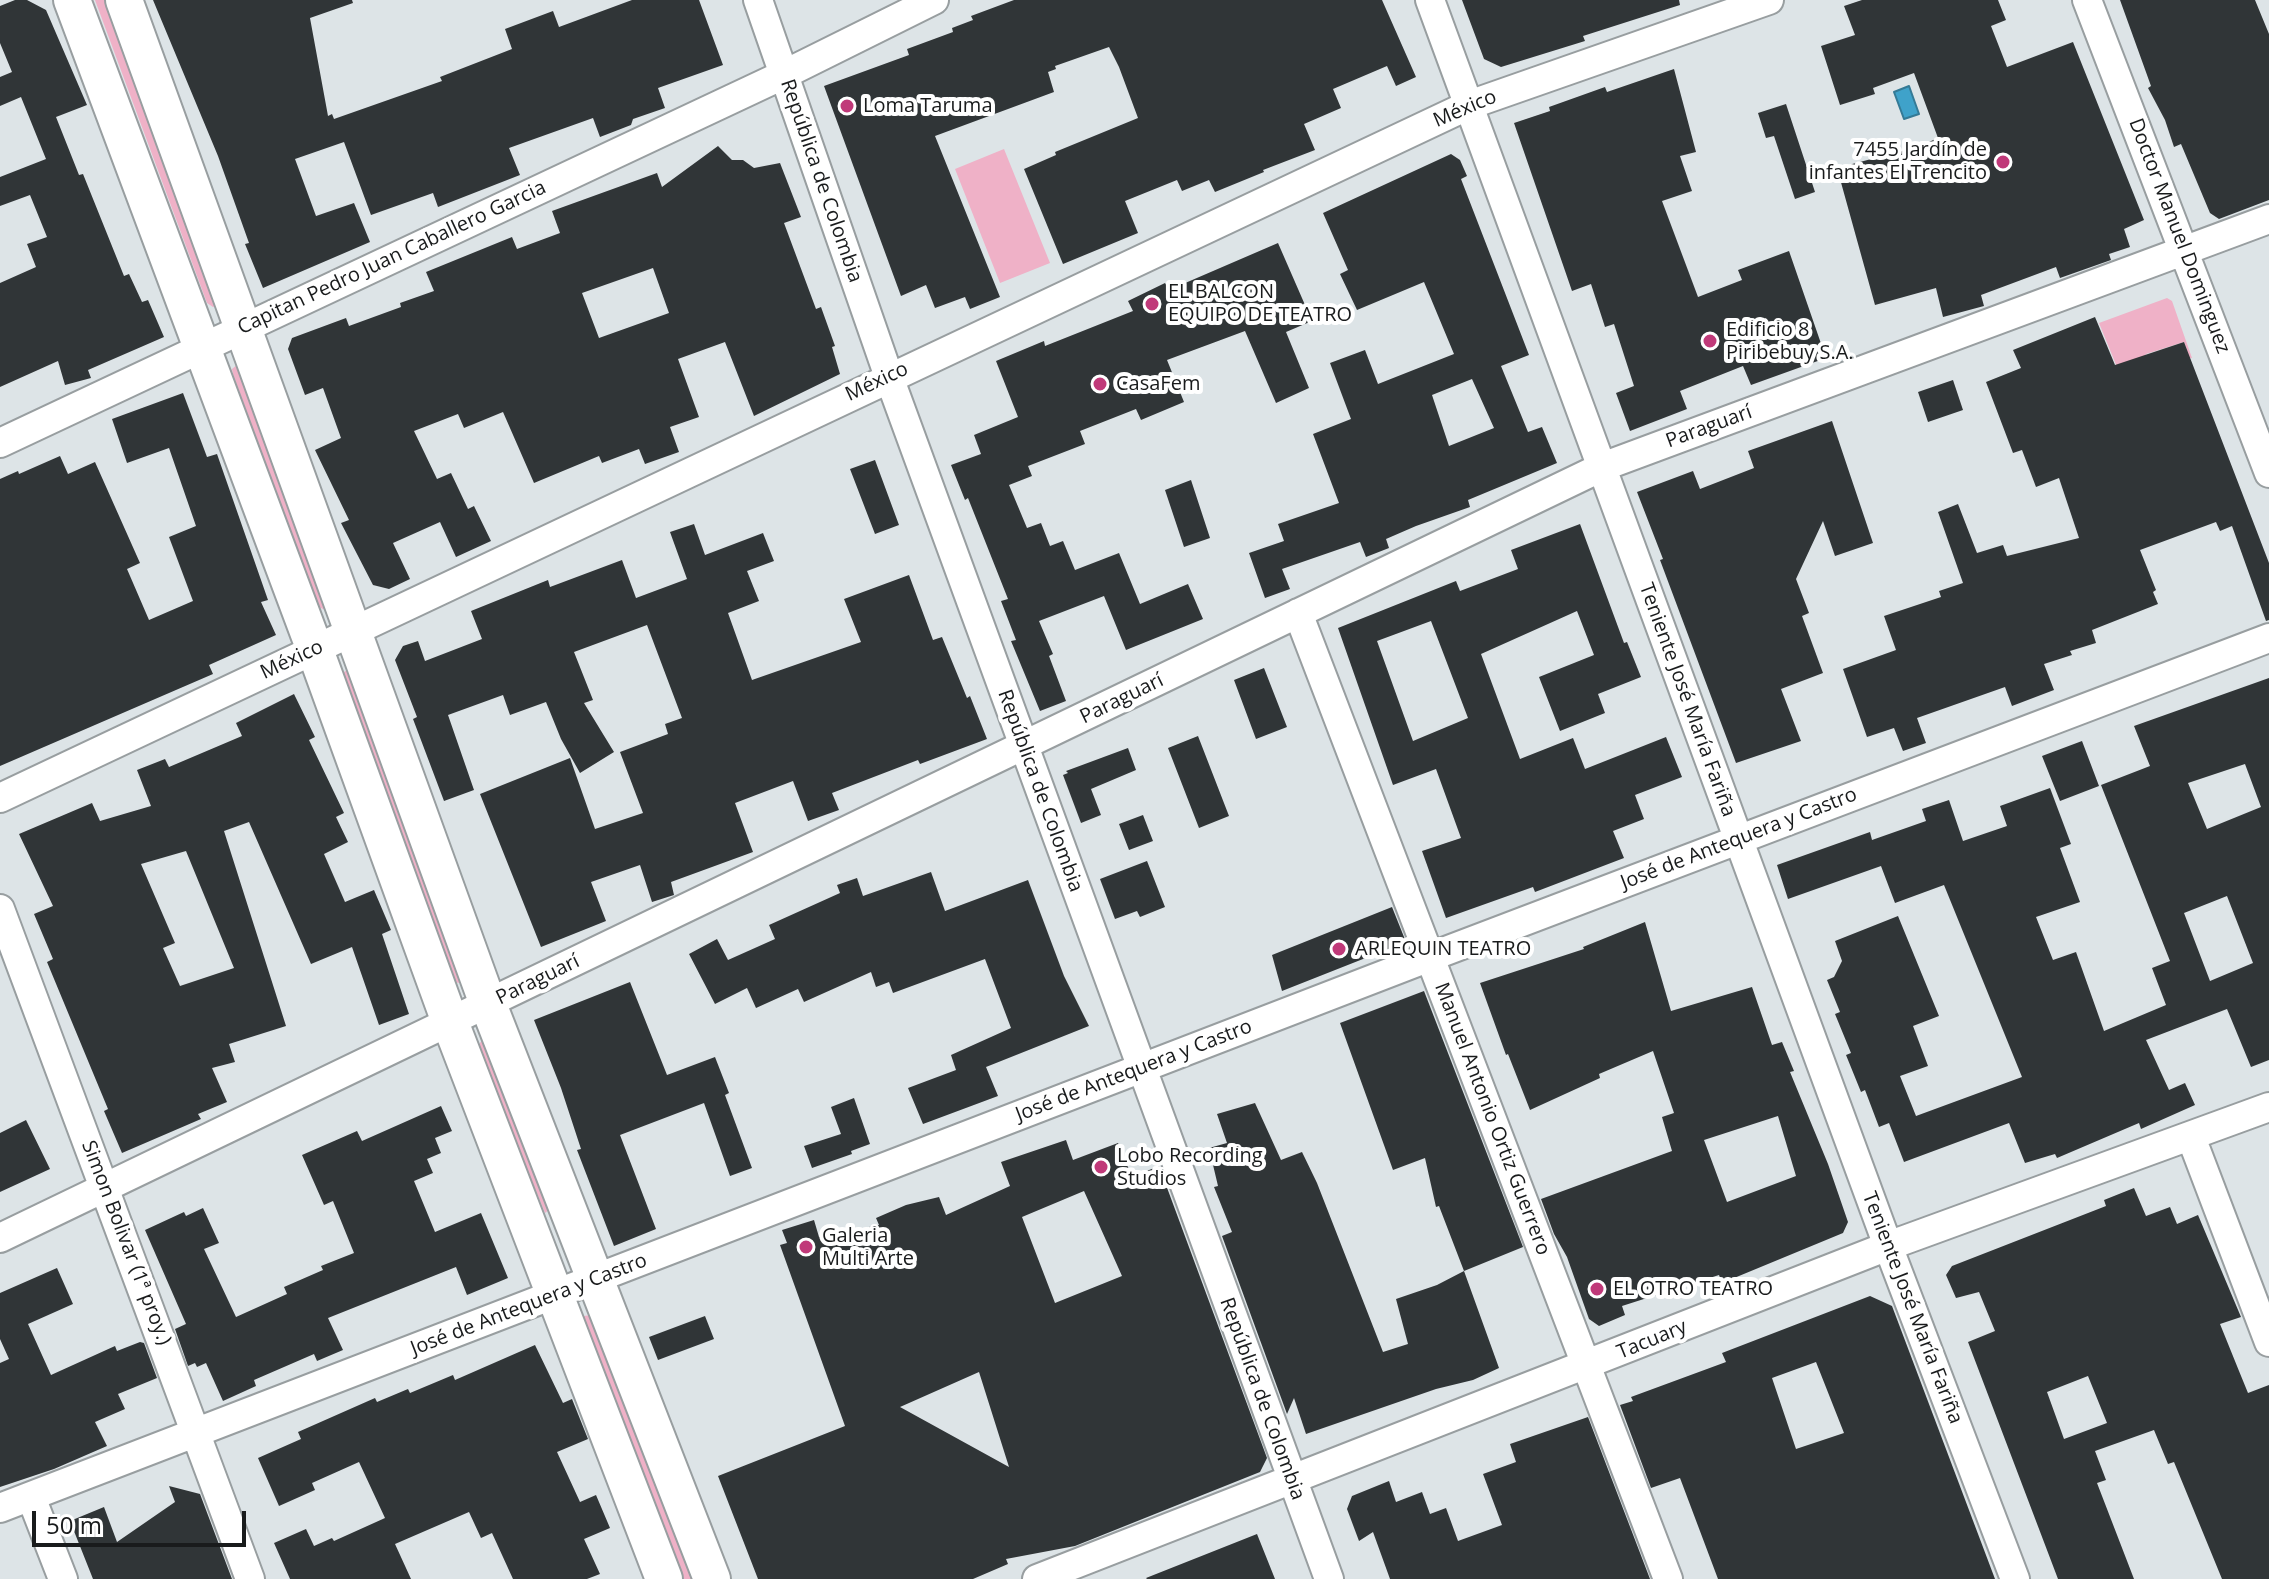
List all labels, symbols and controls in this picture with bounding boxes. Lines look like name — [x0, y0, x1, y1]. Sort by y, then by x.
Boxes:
street label: República de Colombia — [775, 76, 867, 286]
street label: México — [1430, 85, 1500, 133]
place label: Loma Taruma — [863, 94, 992, 118]
marker: Loma Taruma — [838, 97, 856, 115]
street label: Doctor Manuel Dominguez — [2123, 115, 2235, 357]
place label: 7455 Jardín de infantes El Trencito — [1809, 138, 1987, 185]
marker: 7455 Jardín de infantes El Trencito — [1994, 153, 2012, 171]
street label: Capitan Pedro Juan Caballero Garcia — [234, 176, 550, 340]
place label: EL BALCON EQUIPO DE TEATRO — [1168, 280, 1352, 327]
marker: EL BALCON EQUIPO DE TEATRO — [1143, 295, 1161, 313]
place label: Edificio 8 Piribebuy S.A. — [1726, 318, 1854, 365]
marker: Edificio 8 Piribebuy S.A. — [1701, 332, 1719, 350]
street label: México — [842, 357, 912, 407]
place label: CasaFem — [1116, 372, 1200, 396]
marker: CasaFem — [1091, 375, 1109, 393]
street label: Paraguarí — [1663, 400, 1755, 454]
street label: Teniente José María Fariña — [1634, 580, 1740, 820]
street label: México — [257, 635, 327, 685]
street label: Paraguarí — [1076, 669, 1168, 729]
street label: República de Colombia — [992, 687, 1088, 895]
street label: José de Antequera y Castro — [1617, 783, 1861, 895]
place label: ARLEQUIN TEATRO — [1355, 937, 1531, 961]
marker: ARLEQUIN TEATRO — [1330, 940, 1348, 958]
street label: Paraguarí — [492, 950, 584, 1010]
street label: Manuel Antonio Ortiz Guerrero — [1429, 979, 1555, 1259]
street label: José de Antequera y Castro — [1012, 1015, 1256, 1127]
street label: Simon Bolivar (1ª proy.) — [76, 1138, 176, 1348]
place label: Lobo Recording Studios — [1117, 1144, 1263, 1191]
marker: Lobo Recording Studios — [1092, 1158, 1110, 1176]
street label: Teniente José María Fariña — [1857, 1189, 1967, 1427]
place label: Galeria Multi Arte — [822, 1224, 914, 1271]
marker: Galeria Multi Arte — [797, 1238, 815, 1256]
street label: José de Antequera y Castro — [407, 1249, 651, 1361]
place label: EL OTRO TEATRO — [1613, 1277, 1773, 1301]
marker: EL OTRO TEATRO — [1588, 1280, 1606, 1298]
street label: República de Colombia — [1214, 1295, 1310, 1503]
street label: Tacuary — [1614, 1315, 1690, 1365]
scale bar — [36, 1495, 250, 1545]
text: 50 m — [46, 1508, 102, 1541]

